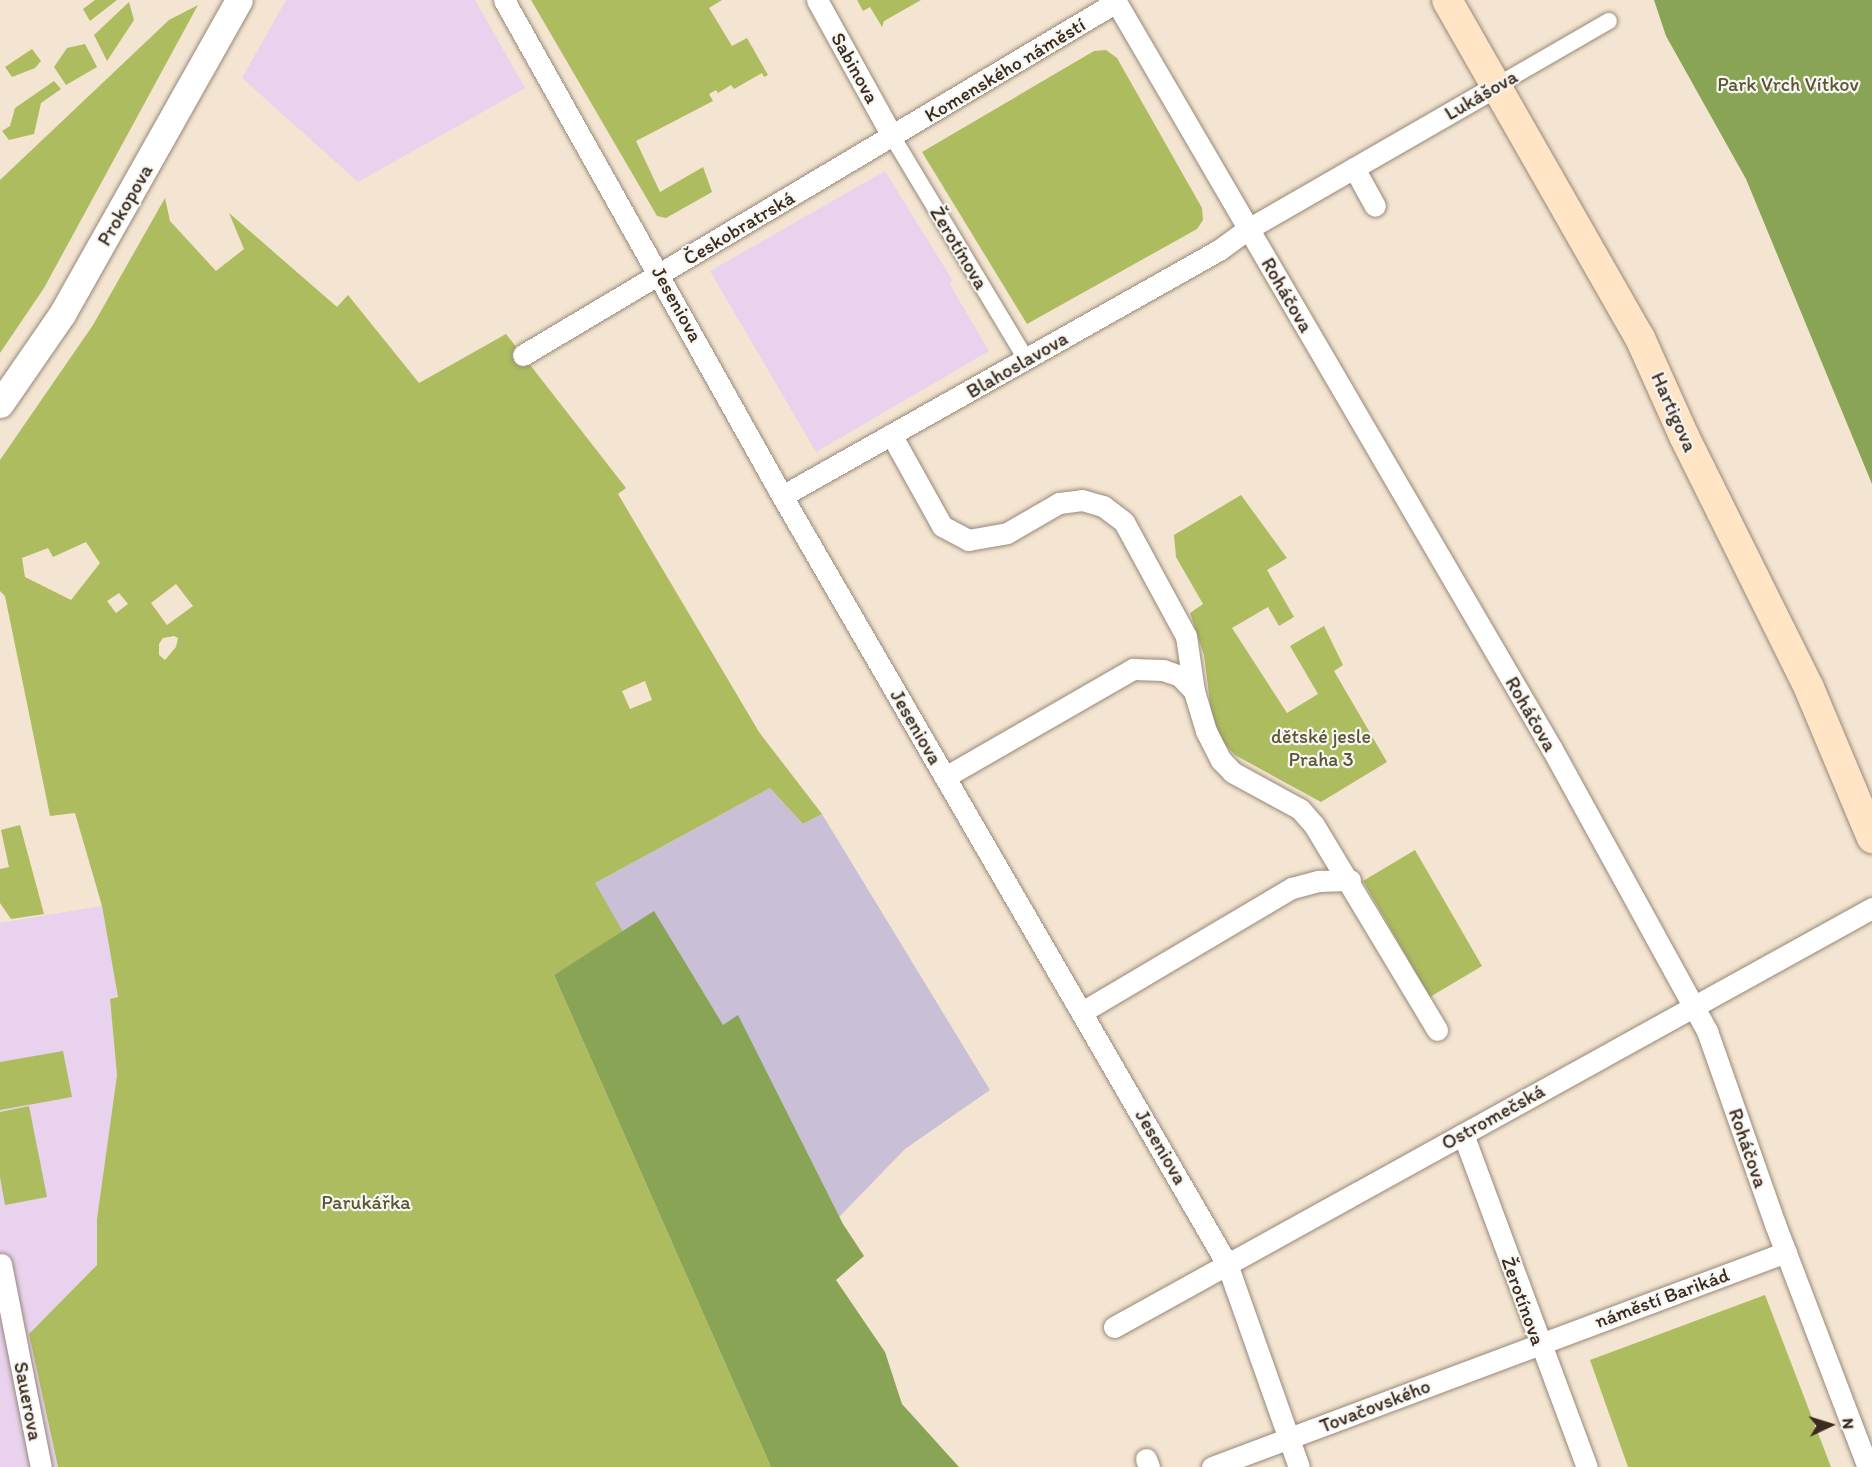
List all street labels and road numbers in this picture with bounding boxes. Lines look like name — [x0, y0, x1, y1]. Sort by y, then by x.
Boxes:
street label: Komenského náměstí — [921, 13, 1089, 127]
street label: Sabinova — [826, 28, 884, 108]
street label: Lukášova — [1440, 64, 1522, 126]
street label: Prokopova — [92, 160, 158, 250]
street label: Českobratrská — [679, 185, 799, 271]
street label: Žerotínova — [925, 202, 993, 294]
street label: Roháčova — [1256, 253, 1318, 337]
street label: Jeseniova — [646, 262, 708, 346]
street label: Blahoslavova — [962, 326, 1072, 404]
street label: Hartigova — [1646, 368, 1702, 456]
street label: Roháčova — [1500, 672, 1562, 756]
street label: Jeseniova — [885, 685, 947, 769]
street label: Ostromečská — [1437, 1079, 1549, 1155]
street label: Jeseniova — [1130, 1105, 1192, 1189]
street label: Roháčova — [1723, 1105, 1773, 1191]
street label: Žerotínova — [1496, 1253, 1550, 1349]
street label: náměstí Barikád — [1591, 1263, 1733, 1333]
street label: Sauerova — [9, 1360, 47, 1442]
street label: Tovačovského — [1316, 1374, 1434, 1438]

